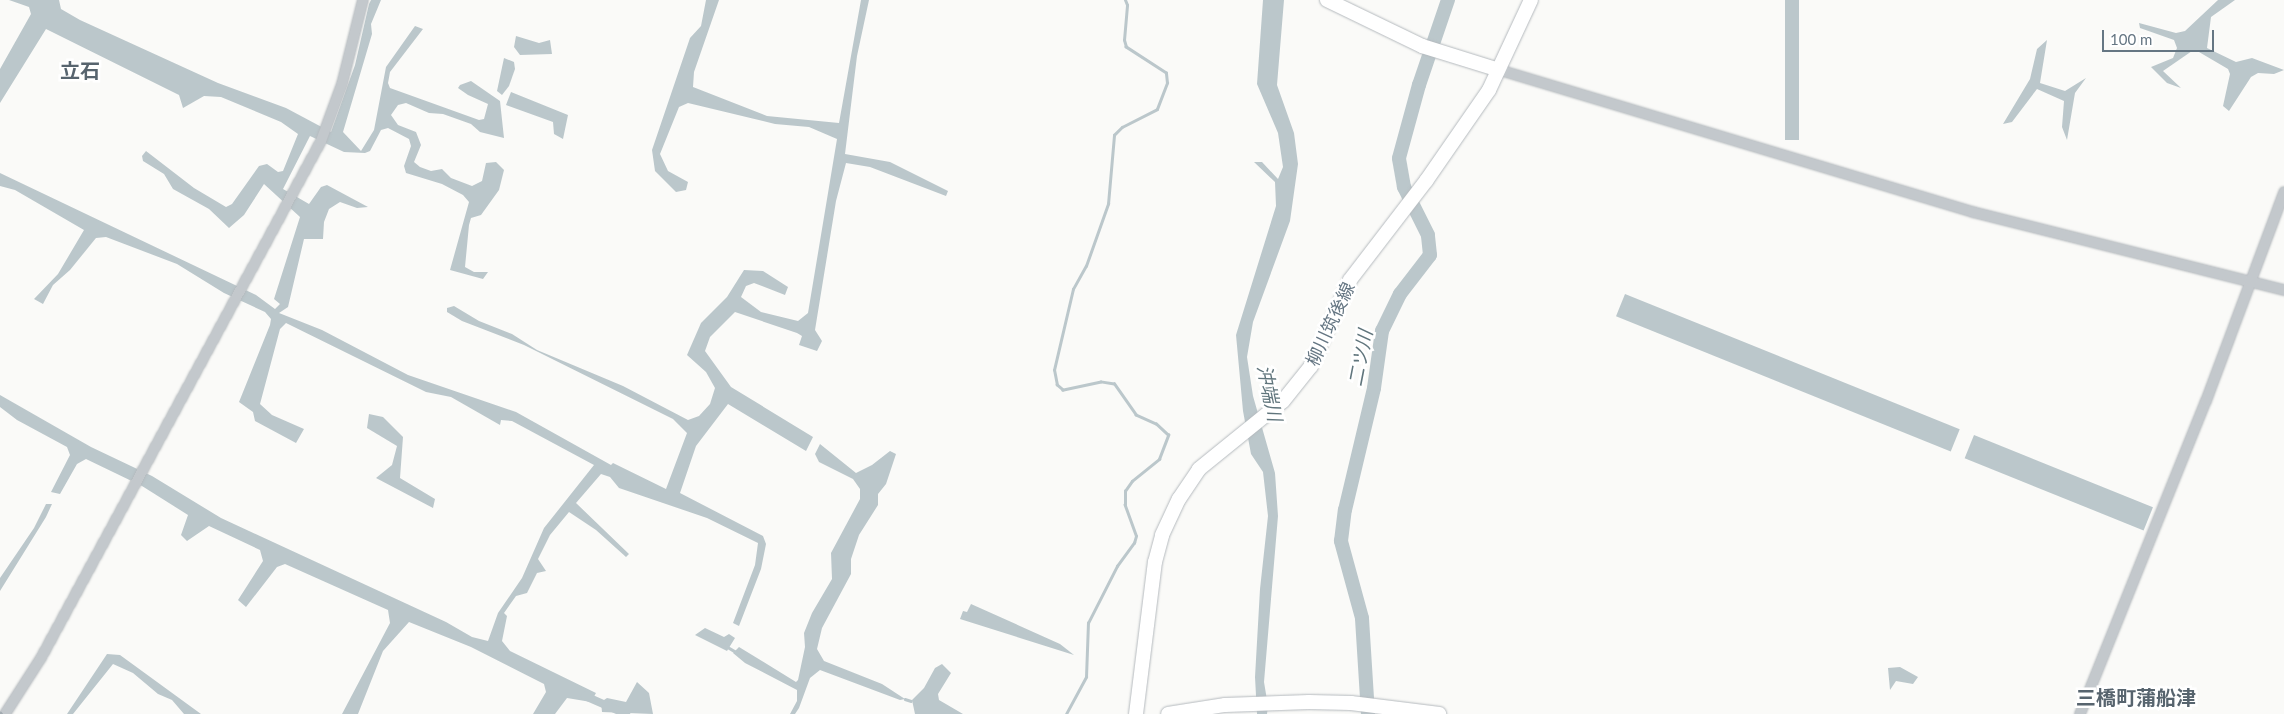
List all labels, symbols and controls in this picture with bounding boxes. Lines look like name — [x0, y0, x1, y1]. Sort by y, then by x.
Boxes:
scale bar — [2104, 20, 2216, 52]
text: 100 m — [2110, 30, 2152, 48]
district label: 立石 — [60, 58, 100, 82]
street label: 柳川筑後線 — [1301, 279, 1359, 369]
water label: 二ツ川 — [1343, 328, 1377, 388]
water label: 沖端川 — [1253, 363, 1287, 423]
district label: 三橋町蒲船津 — [2076, 685, 2196, 709]

